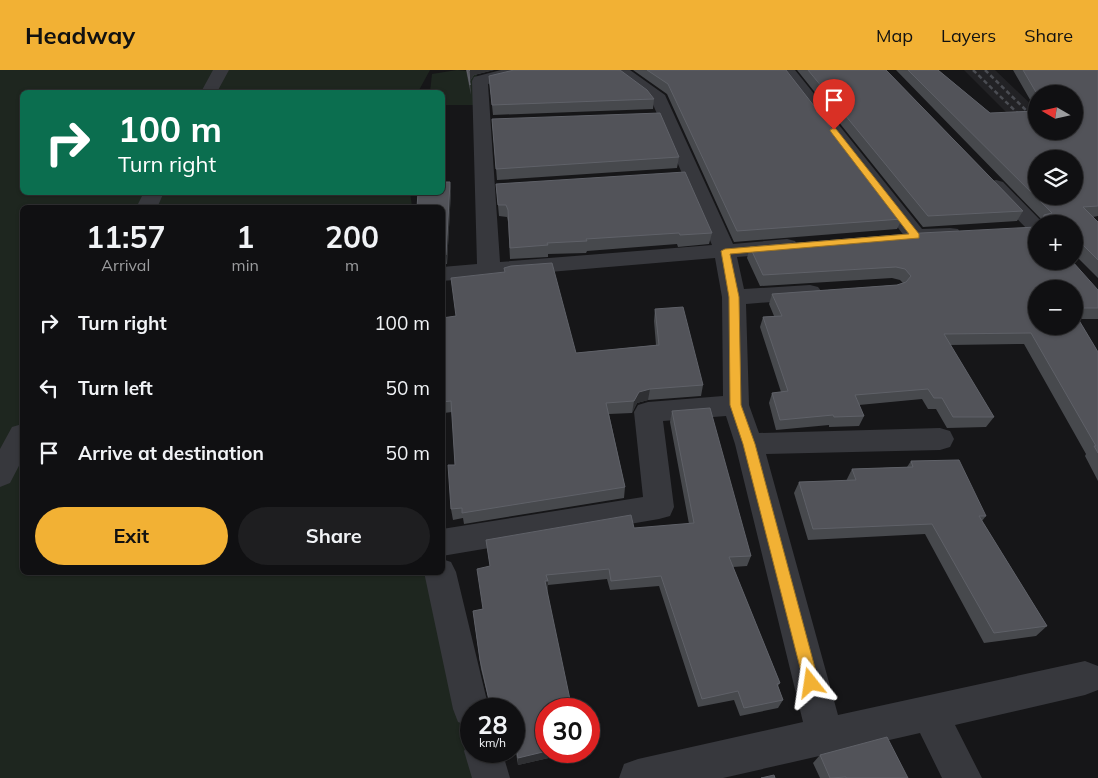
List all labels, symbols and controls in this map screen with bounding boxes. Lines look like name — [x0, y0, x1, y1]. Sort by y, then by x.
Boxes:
text: Headway — [25, 20, 135, 50]
text: Map — [876, 24, 913, 47]
text: Layers — [941, 24, 996, 47]
text: Share — [1024, 24, 1073, 47]
pin — [813, 79, 855, 130]
north arrow — [1028, 85, 1082, 140]
map controls — [1028, 85, 1083, 335]
icon: arrive — [820, 86, 848, 114]
text: 100 m — [118, 107, 222, 151]
icon: right — [35, 110, 100, 175]
text: Turn right — [118, 150, 216, 178]
button: layers — [1028, 150, 1083, 205]
button: + — [1028, 215, 1083, 270]
text: 11:57 — [86, 218, 166, 256]
text: 1 — [236, 218, 254, 256]
text: 200 — [325, 218, 379, 256]
text: Arrival — [101, 255, 150, 275]
text: min — [232, 255, 259, 275]
text: m — [345, 255, 359, 275]
button: − — [1028, 280, 1083, 335]
icon: right — [35, 309, 63, 337]
text: Turn right — [78, 311, 167, 335]
text: 100 m — [374, 311, 430, 335]
icon: left — [35, 374, 63, 402]
text: Turn left — [78, 376, 153, 400]
text: 50 m — [386, 376, 430, 400]
icon: arrive — [35, 439, 63, 467]
text: Arrive at destination — [78, 441, 264, 465]
text: 50 m — [386, 441, 430, 465]
button: Exit — [35, 507, 228, 565]
button: Share — [238, 507, 430, 565]
position arrow — [784, 656, 836, 708]
speed limit sign: 30 — [535, 698, 600, 763]
text: 28 — [477, 709, 508, 740]
text: km/h — [479, 735, 506, 750]

